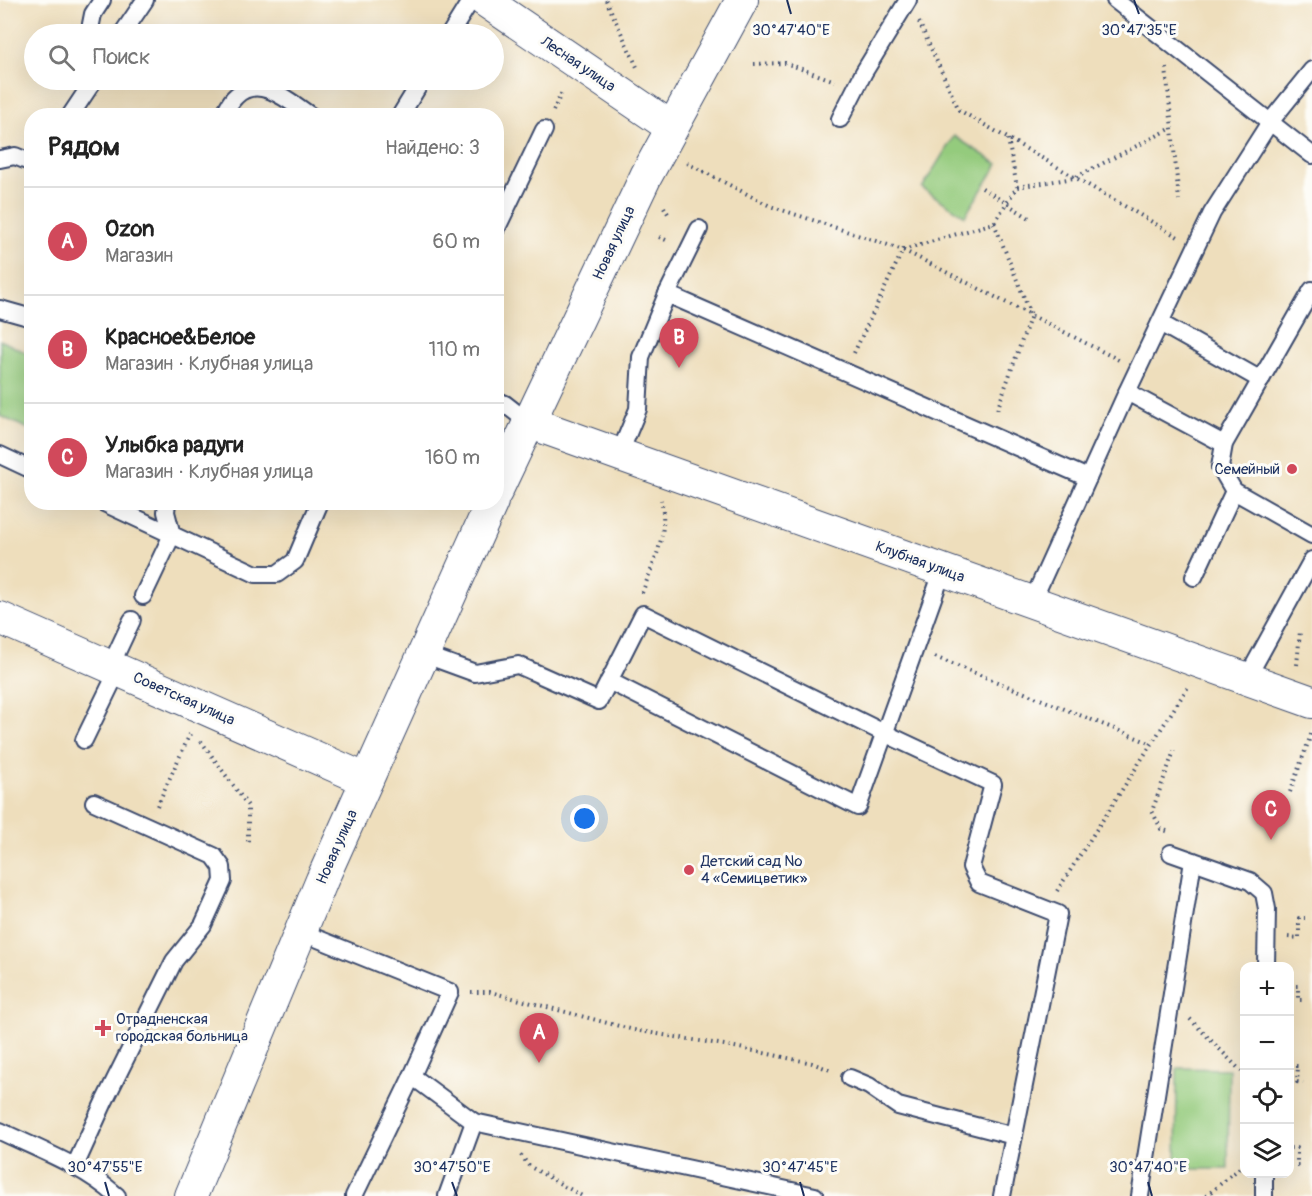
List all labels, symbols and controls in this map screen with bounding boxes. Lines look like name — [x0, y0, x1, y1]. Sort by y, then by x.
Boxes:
text: 30°47'40"E — [752, 21, 830, 40]
text: 30°47'35"E — [1101, 21, 1177, 40]
search box — [24, 24, 504, 90]
street label: Лесная улица — [536, 31, 619, 96]
icon: search — [45, 41, 78, 74]
text: Поиск — [93, 43, 150, 71]
text: Рядом — [48, 131, 120, 163]
text: Найдено: 3 — [385, 135, 480, 160]
street label: Новая улица — [589, 203, 639, 283]
text: Ozon — [105, 215, 154, 243]
text: A — [61, 229, 74, 254]
text: 60 m — [433, 229, 480, 254]
text: Магазин — [105, 243, 173, 268]
pin: B — [660, 318, 698, 368]
text: Красное&Белое — [105, 323, 255, 351]
text: B — [62, 337, 73, 362]
text: 110 m — [429, 337, 480, 362]
text: Магазин · Клубная улица — [105, 351, 313, 376]
text: Улыбка радуги — [105, 431, 243, 459]
text: C — [61, 445, 74, 470]
text: 160 m — [425, 445, 480, 470]
text: Магазин · Клубная улица — [105, 459, 313, 484]
place label: Семейный — [1215, 460, 1280, 479]
marker: Семейный — [1285, 462, 1299, 476]
street label: Клубная улица — [873, 537, 967, 587]
street label: Советская улица — [130, 668, 238, 730]
pin: C — [1252, 790, 1290, 840]
your location — [570, 804, 599, 833]
street label: Новая улица — [312, 807, 362, 887]
place label: Детский сад № 4 «Семицветик» — [700, 852, 808, 888]
marker: Детский сад № 4 «Семицветик» — [682, 863, 696, 877]
map controls — [1240, 962, 1294, 1178]
button: + — [1240, 962, 1294, 1016]
place label: Отрадненская городская больница — [116, 1010, 248, 1046]
pin: A — [520, 1014, 558, 1063]
button: − — [1240, 1016, 1294, 1070]
marker: Отрадненская городская больница — [94, 1019, 112, 1037]
button: locate — [1240, 1070, 1294, 1124]
button: layers — [1240, 1124, 1294, 1178]
text: 30°47'55"E — [68, 1158, 143, 1177]
text: 30°47'50"E — [413, 1158, 491, 1177]
text: 30°47'45"E — [762, 1158, 838, 1177]
text: 30°47'40"E — [1109, 1158, 1187, 1177]

